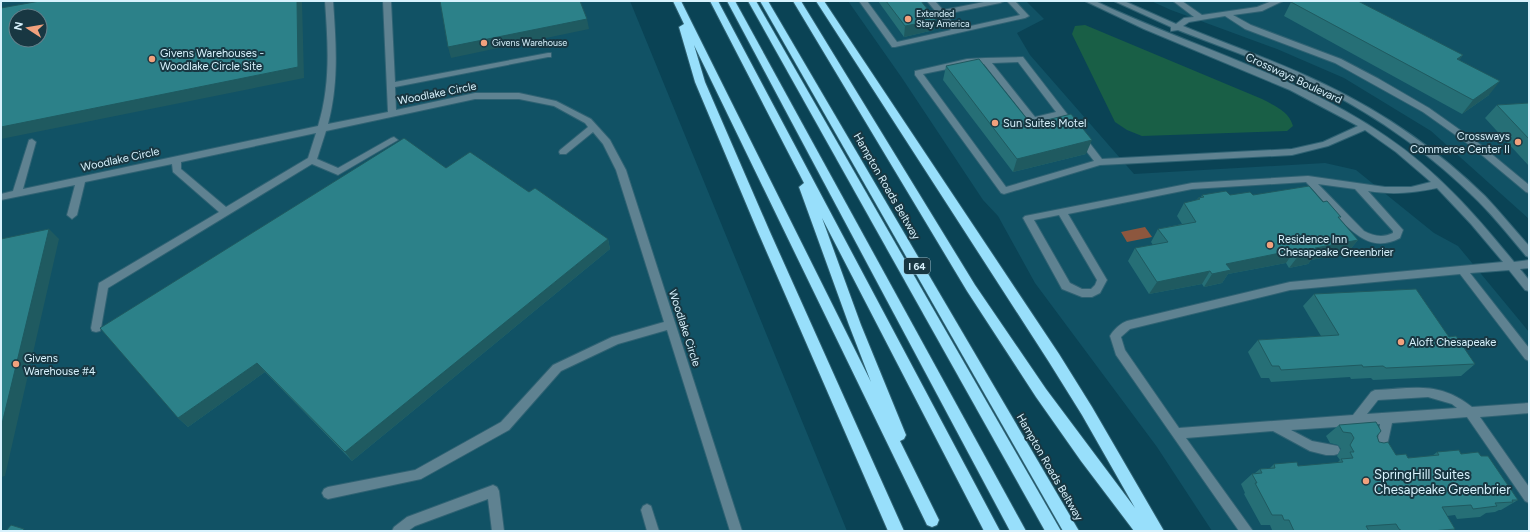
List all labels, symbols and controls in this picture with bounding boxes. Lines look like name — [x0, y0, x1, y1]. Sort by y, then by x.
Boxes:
north arrow — [8, 8, 48, 48]
place label: Extended Stay America — [916, 8, 970, 29]
marker: Extended Stay America — [903, 14, 913, 24]
text: N — [11, 21, 26, 32]
place label: Givens Warehouse — [492, 37, 567, 48]
marker: Givens Warehouse — [479, 38, 489, 48]
place label: Givens Warehouses - Woodlake Circle Site — [160, 47, 264, 73]
street label: Crossways Boulevard — [1244, 50, 1344, 106]
marker: Givens Warehouses - Woodlake Circle Site — [147, 54, 157, 64]
street label: Woodlake Circle — [397, 79, 478, 107]
place label: Sun Suites Motel — [1003, 117, 1086, 130]
marker: Sun Suites Motel — [990, 118, 1000, 128]
street label: Hampton Roads Beltway — [851, 130, 923, 242]
place label: Crossways Commerce Center II — [1410, 130, 1510, 156]
marker: Crossways Commerce Center II — [1513, 137, 1523, 147]
street label: Woodlake Circle — [80, 145, 161, 174]
place label: Residence Inn Chesapeake Greenbrier — [1278, 233, 1394, 259]
marker: Residence Inn Chesapeake Greenbrier — [1265, 240, 1275, 250]
road number: I 64 — [904, 258, 930, 274]
street label: Woodlake Circle — [666, 288, 703, 368]
place label: Aloft Chesapeake — [1409, 336, 1496, 349]
marker: Aloft Chesapeake — [1396, 337, 1406, 347]
place label: Givens Warehouse #4 — [24, 352, 96, 378]
marker: Givens Warehouse #4 — [11, 359, 21, 369]
street label: Hampton Roads Beltway — [1014, 411, 1086, 523]
place label: SpringHill Suites Chesapeake Greenbrier — [1374, 467, 1511, 497]
marker: SpringHill Suites Chesapeake Greenbrier — [1361, 476, 1371, 486]

